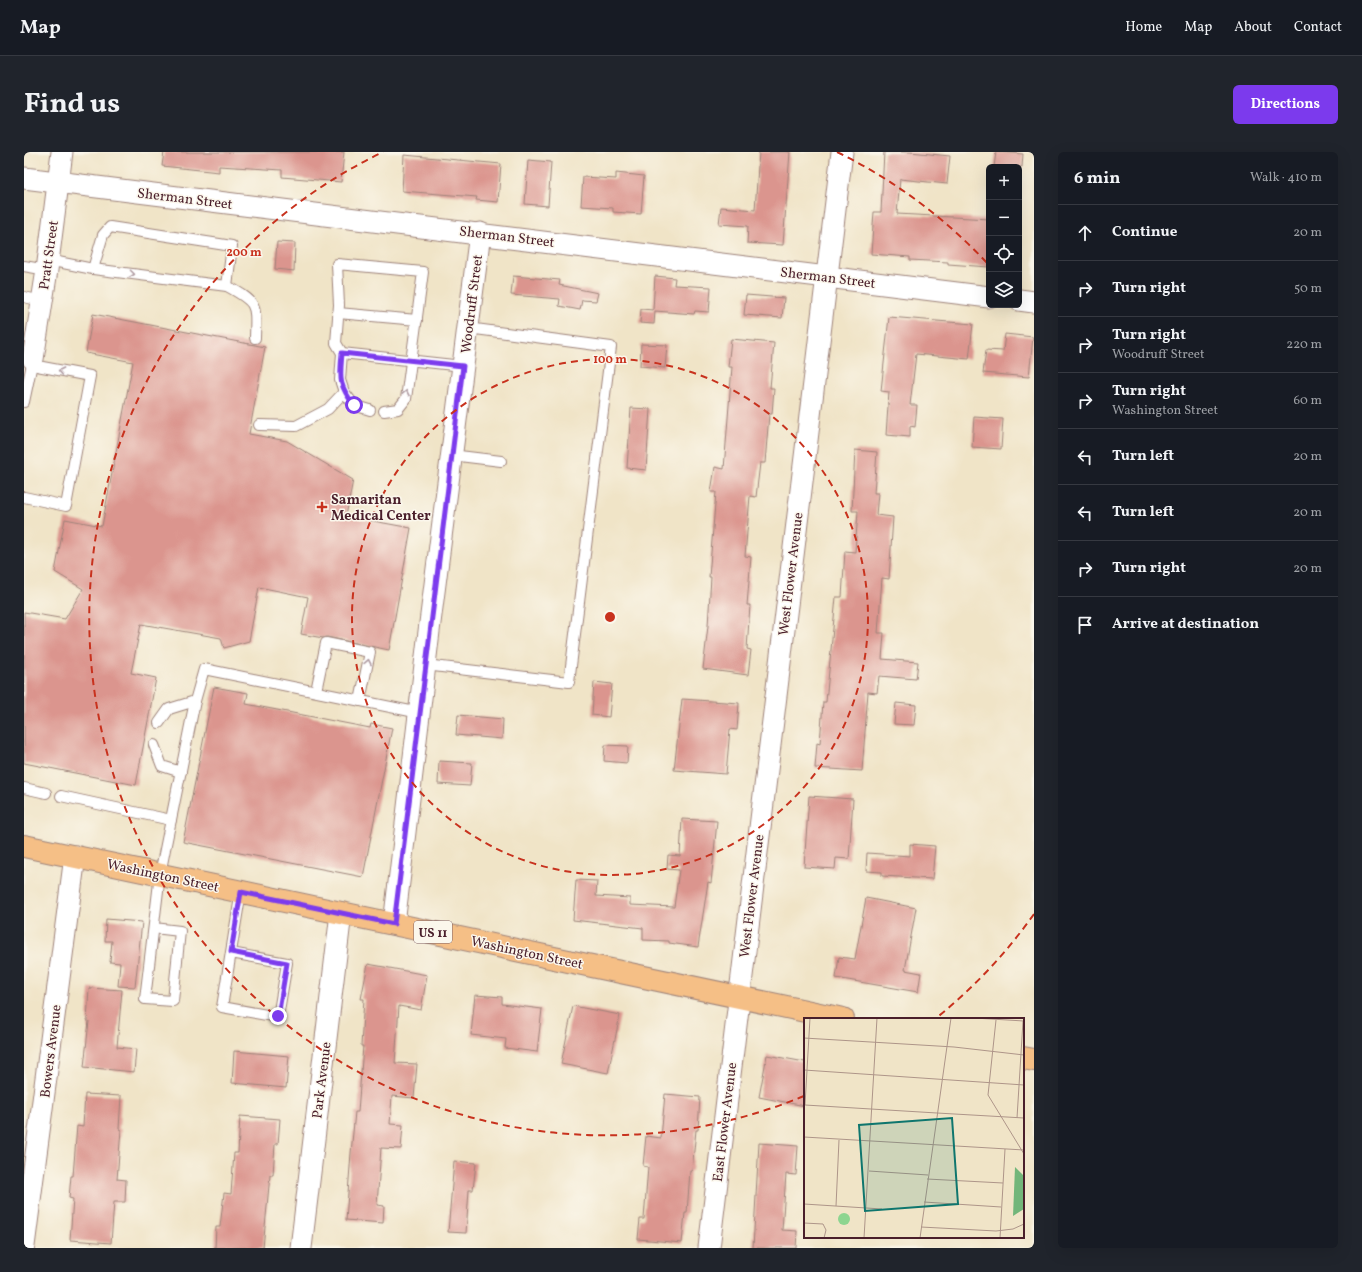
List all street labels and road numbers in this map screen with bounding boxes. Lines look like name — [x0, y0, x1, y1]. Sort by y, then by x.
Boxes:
street label: Sherman Street — [136, 184, 234, 215]
street label: Pratt Street — [35, 219, 64, 291]
street label: Sherman Street — [458, 222, 556, 253]
street label: Woodruff Street — [457, 253, 488, 355]
street label: Sherman Street — [779, 263, 877, 294]
street label: West Flower Avenue — [774, 511, 809, 637]
street label: West Flower Avenue — [735, 833, 770, 959]
street label: Washington Street — [105, 855, 221, 898]
road number: US 11 — [414, 921, 452, 943]
street label: Washington Street — [469, 932, 585, 975]
street label: Bowers Avenue — [36, 1003, 67, 1099]
street label: Park Avenue — [308, 1040, 337, 1120]
street label: East Flower Avenue — [709, 1061, 742, 1183]

